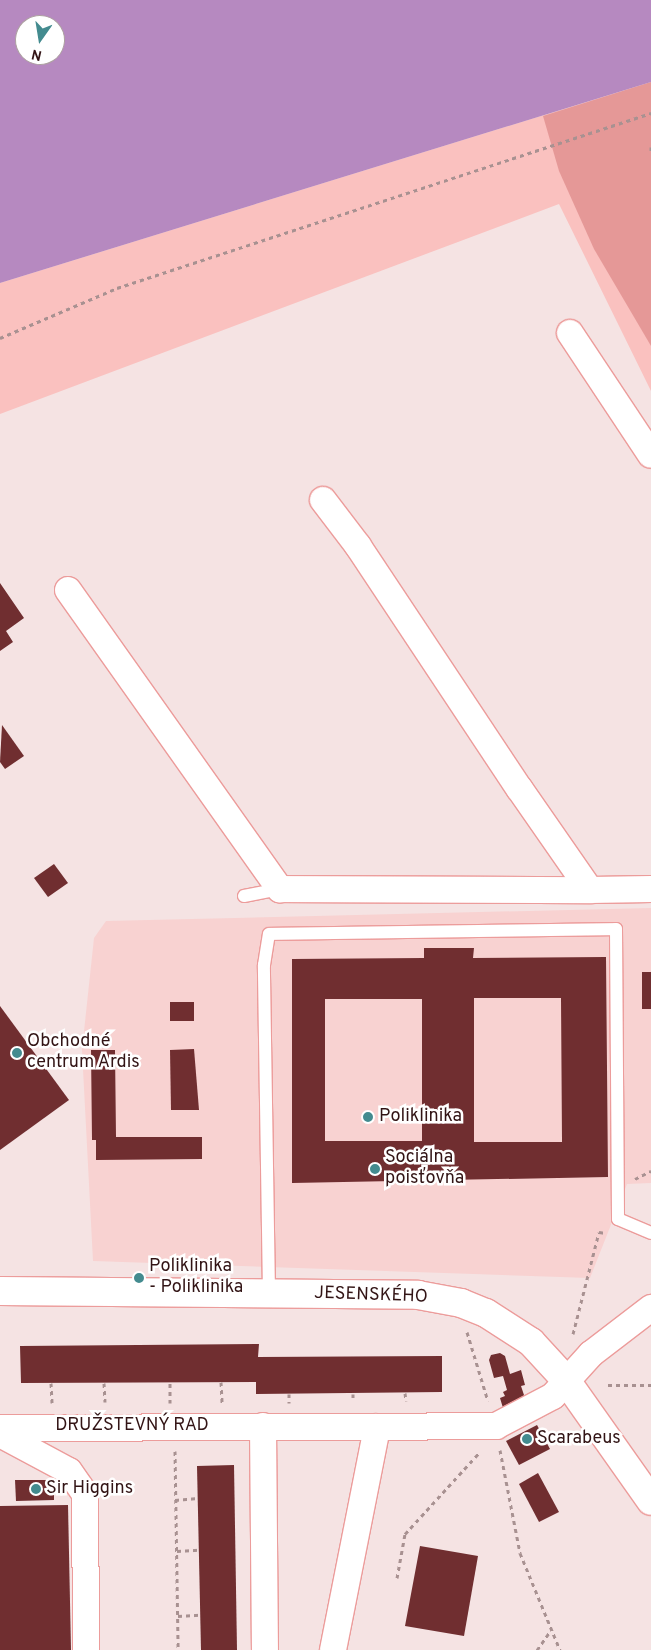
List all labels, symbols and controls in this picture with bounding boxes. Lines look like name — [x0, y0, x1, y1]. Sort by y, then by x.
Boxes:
north arrow — [15, 15, 65, 65]
text: N — [30, 45, 44, 64]
place label: Obchodné centrum Ardis — [27, 1032, 140, 1074]
marker: Obchodné centrum Ardis — [11, 1047, 23, 1059]
place label: Poliklinika — [379, 1106, 462, 1128]
marker: Poliklinika — [361, 1110, 375, 1124]
place label: Sociálna poisťovňa — [385, 1148, 464, 1190]
marker: Sociálna poisťovňa — [369, 1163, 381, 1175]
place label: Poliklinika - Poliklinika — [149, 1257, 243, 1300]
marker: Poliklinika - Poliklinika — [133, 1272, 145, 1284]
street label: JESENSKÉHO — [314, 1283, 428, 1309]
street label: DRUŽSTEVNÝ RAD — [55, 1415, 209, 1437]
place label: Scarabeus — [537, 1428, 621, 1450]
marker: Scarabeus — [521, 1433, 533, 1445]
place label: Sir Higgins — [46, 1478, 133, 1500]
marker: Sir Higgins — [30, 1483, 42, 1495]

